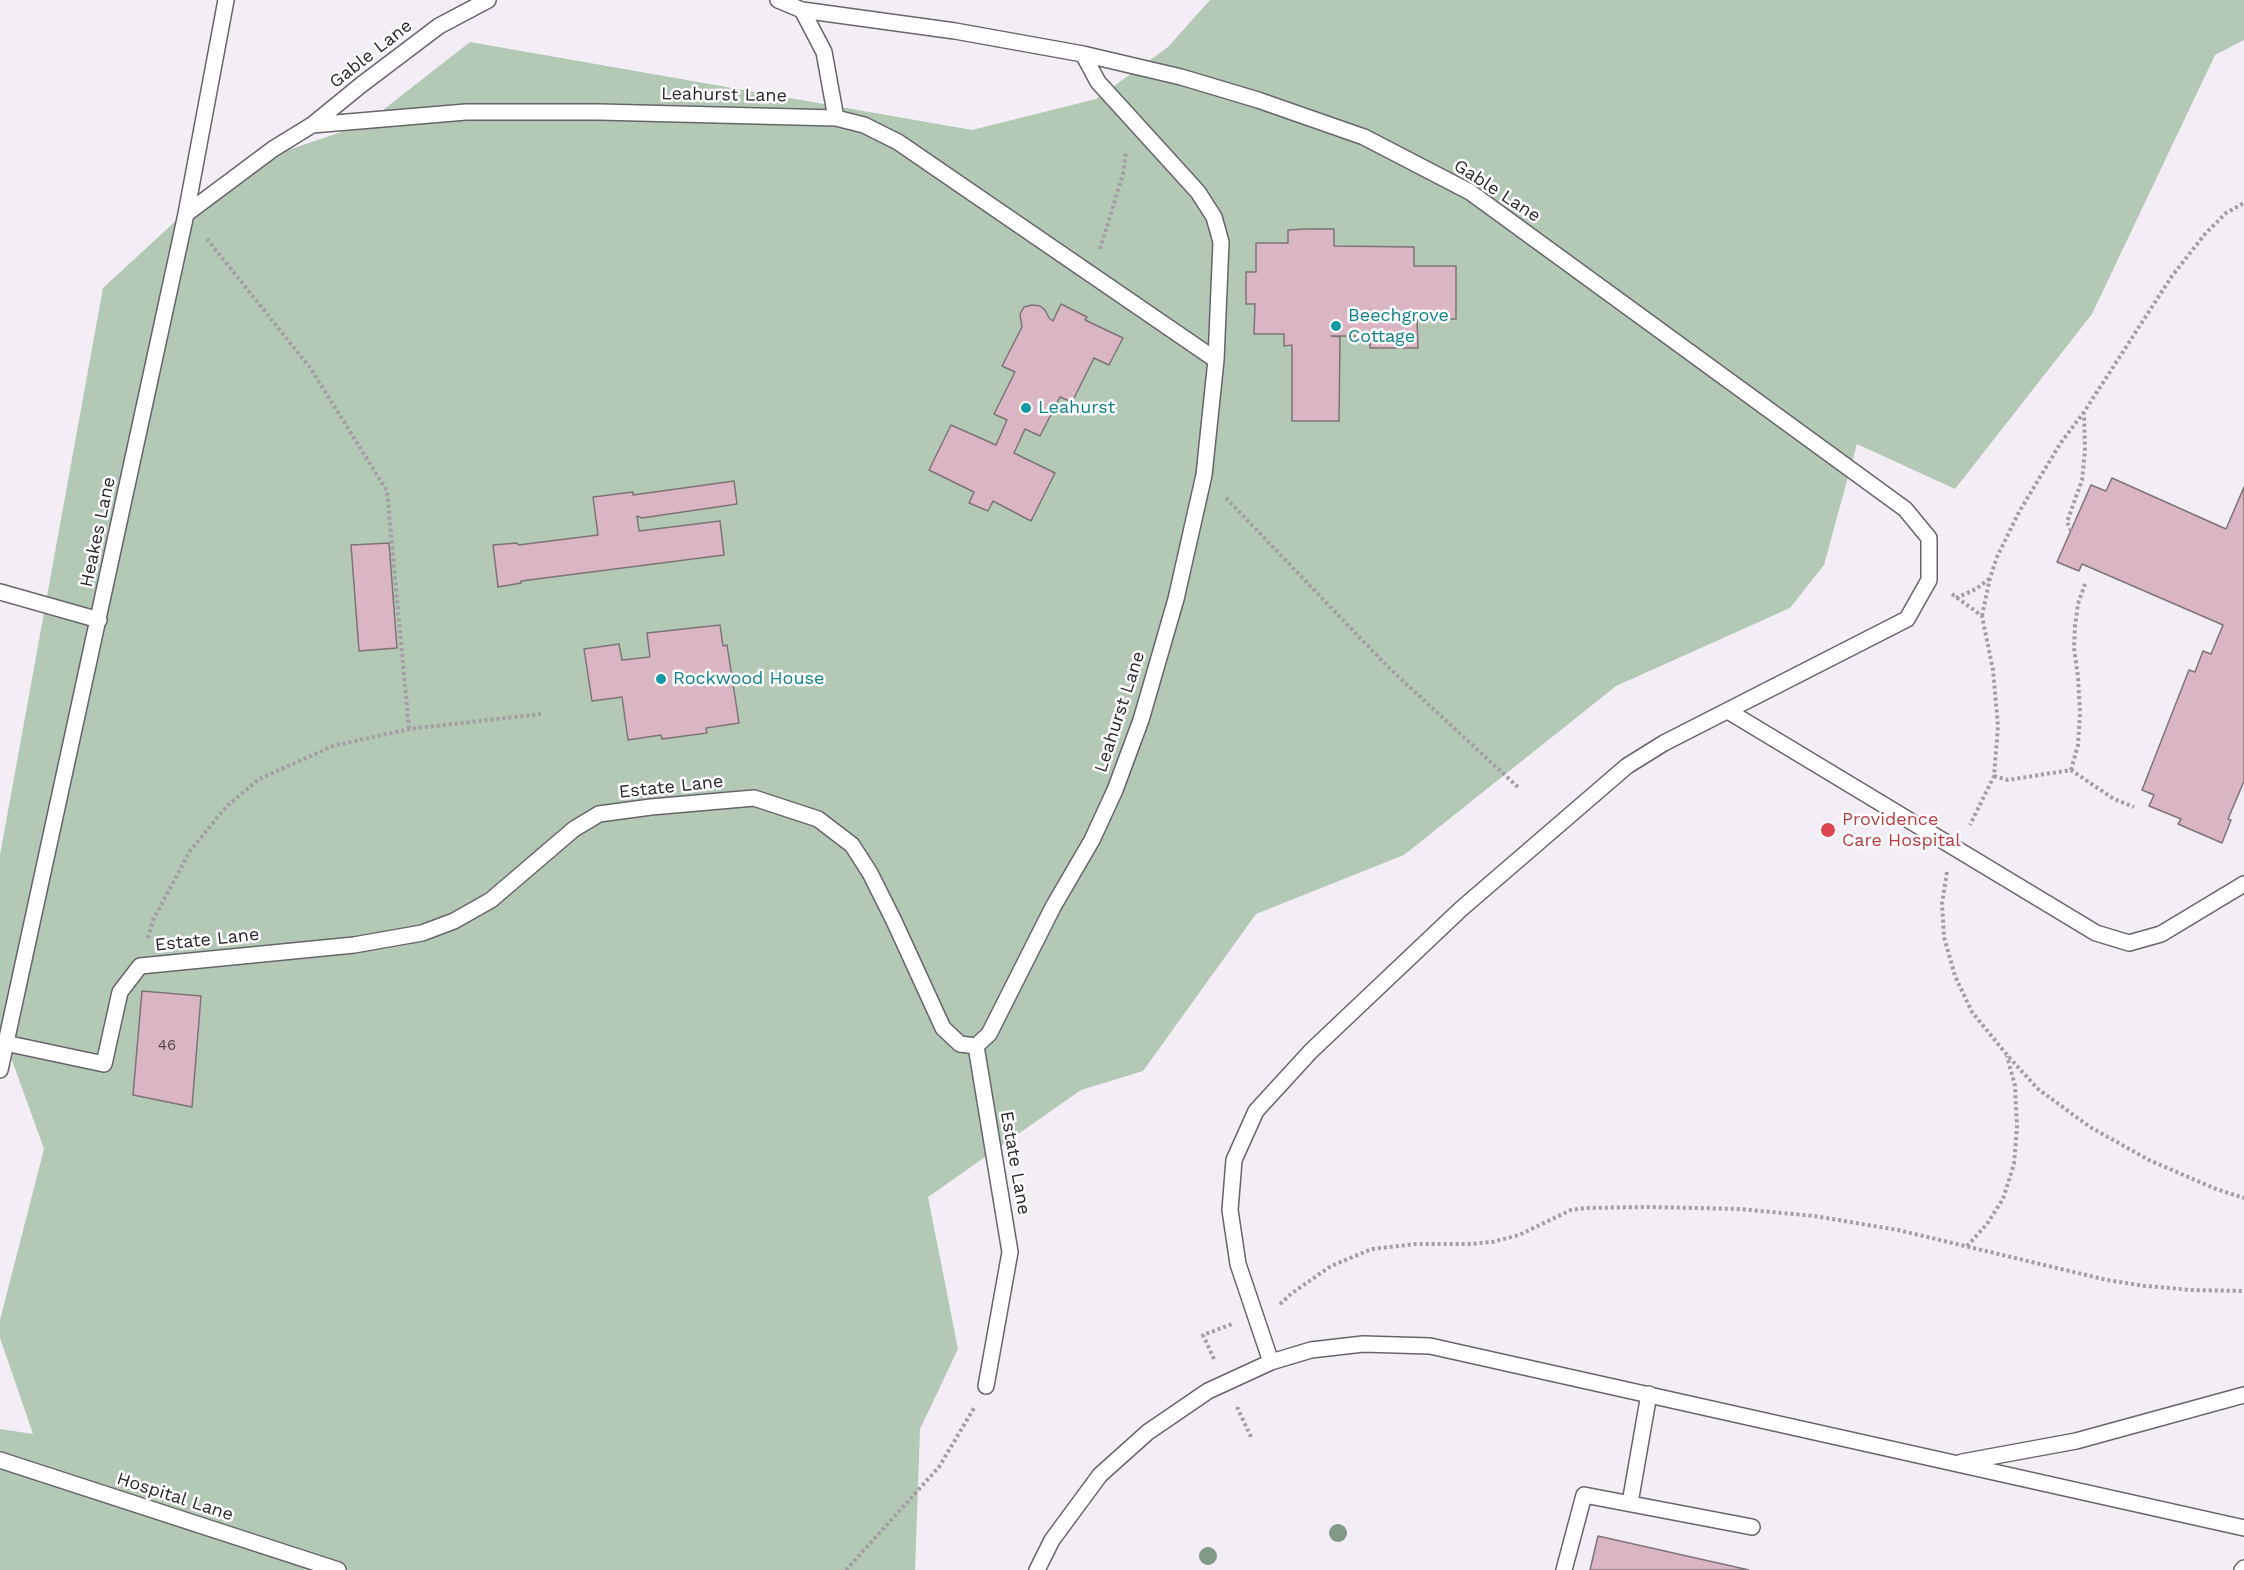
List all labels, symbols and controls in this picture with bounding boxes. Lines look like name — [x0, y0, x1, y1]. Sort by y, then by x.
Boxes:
street label: Gable Lane — [325, 15, 417, 93]
street label: Leahurst Lane — [661, 83, 787, 107]
street label: Gable Lane — [1450, 155, 1544, 227]
place label: Beechgrove Cottage — [1348, 305, 1449, 348]
marker: Beechgrove Cottage — [1329, 319, 1343, 333]
place label: Leahurst — [1038, 397, 1115, 419]
marker: Leahurst — [1019, 401, 1033, 415]
street label: Heakes Lane — [76, 475, 120, 589]
street label: Leahurst Lane — [1090, 649, 1150, 775]
place label: Rockwood House — [673, 668, 824, 690]
marker: Rockwood House — [654, 672, 668, 686]
street label: Estate Lane — [618, 771, 724, 803]
place label: Providence Care Hospital — [1842, 809, 1961, 852]
marker: Providence Care Hospital — [1819, 821, 1837, 839]
street label: Estate Lane — [154, 924, 260, 956]
house number: 46 — [158, 1037, 176, 1055]
street label: Estate Lane — [995, 1109, 1035, 1217]
street label: Hospital Lane — [114, 1468, 236, 1526]

